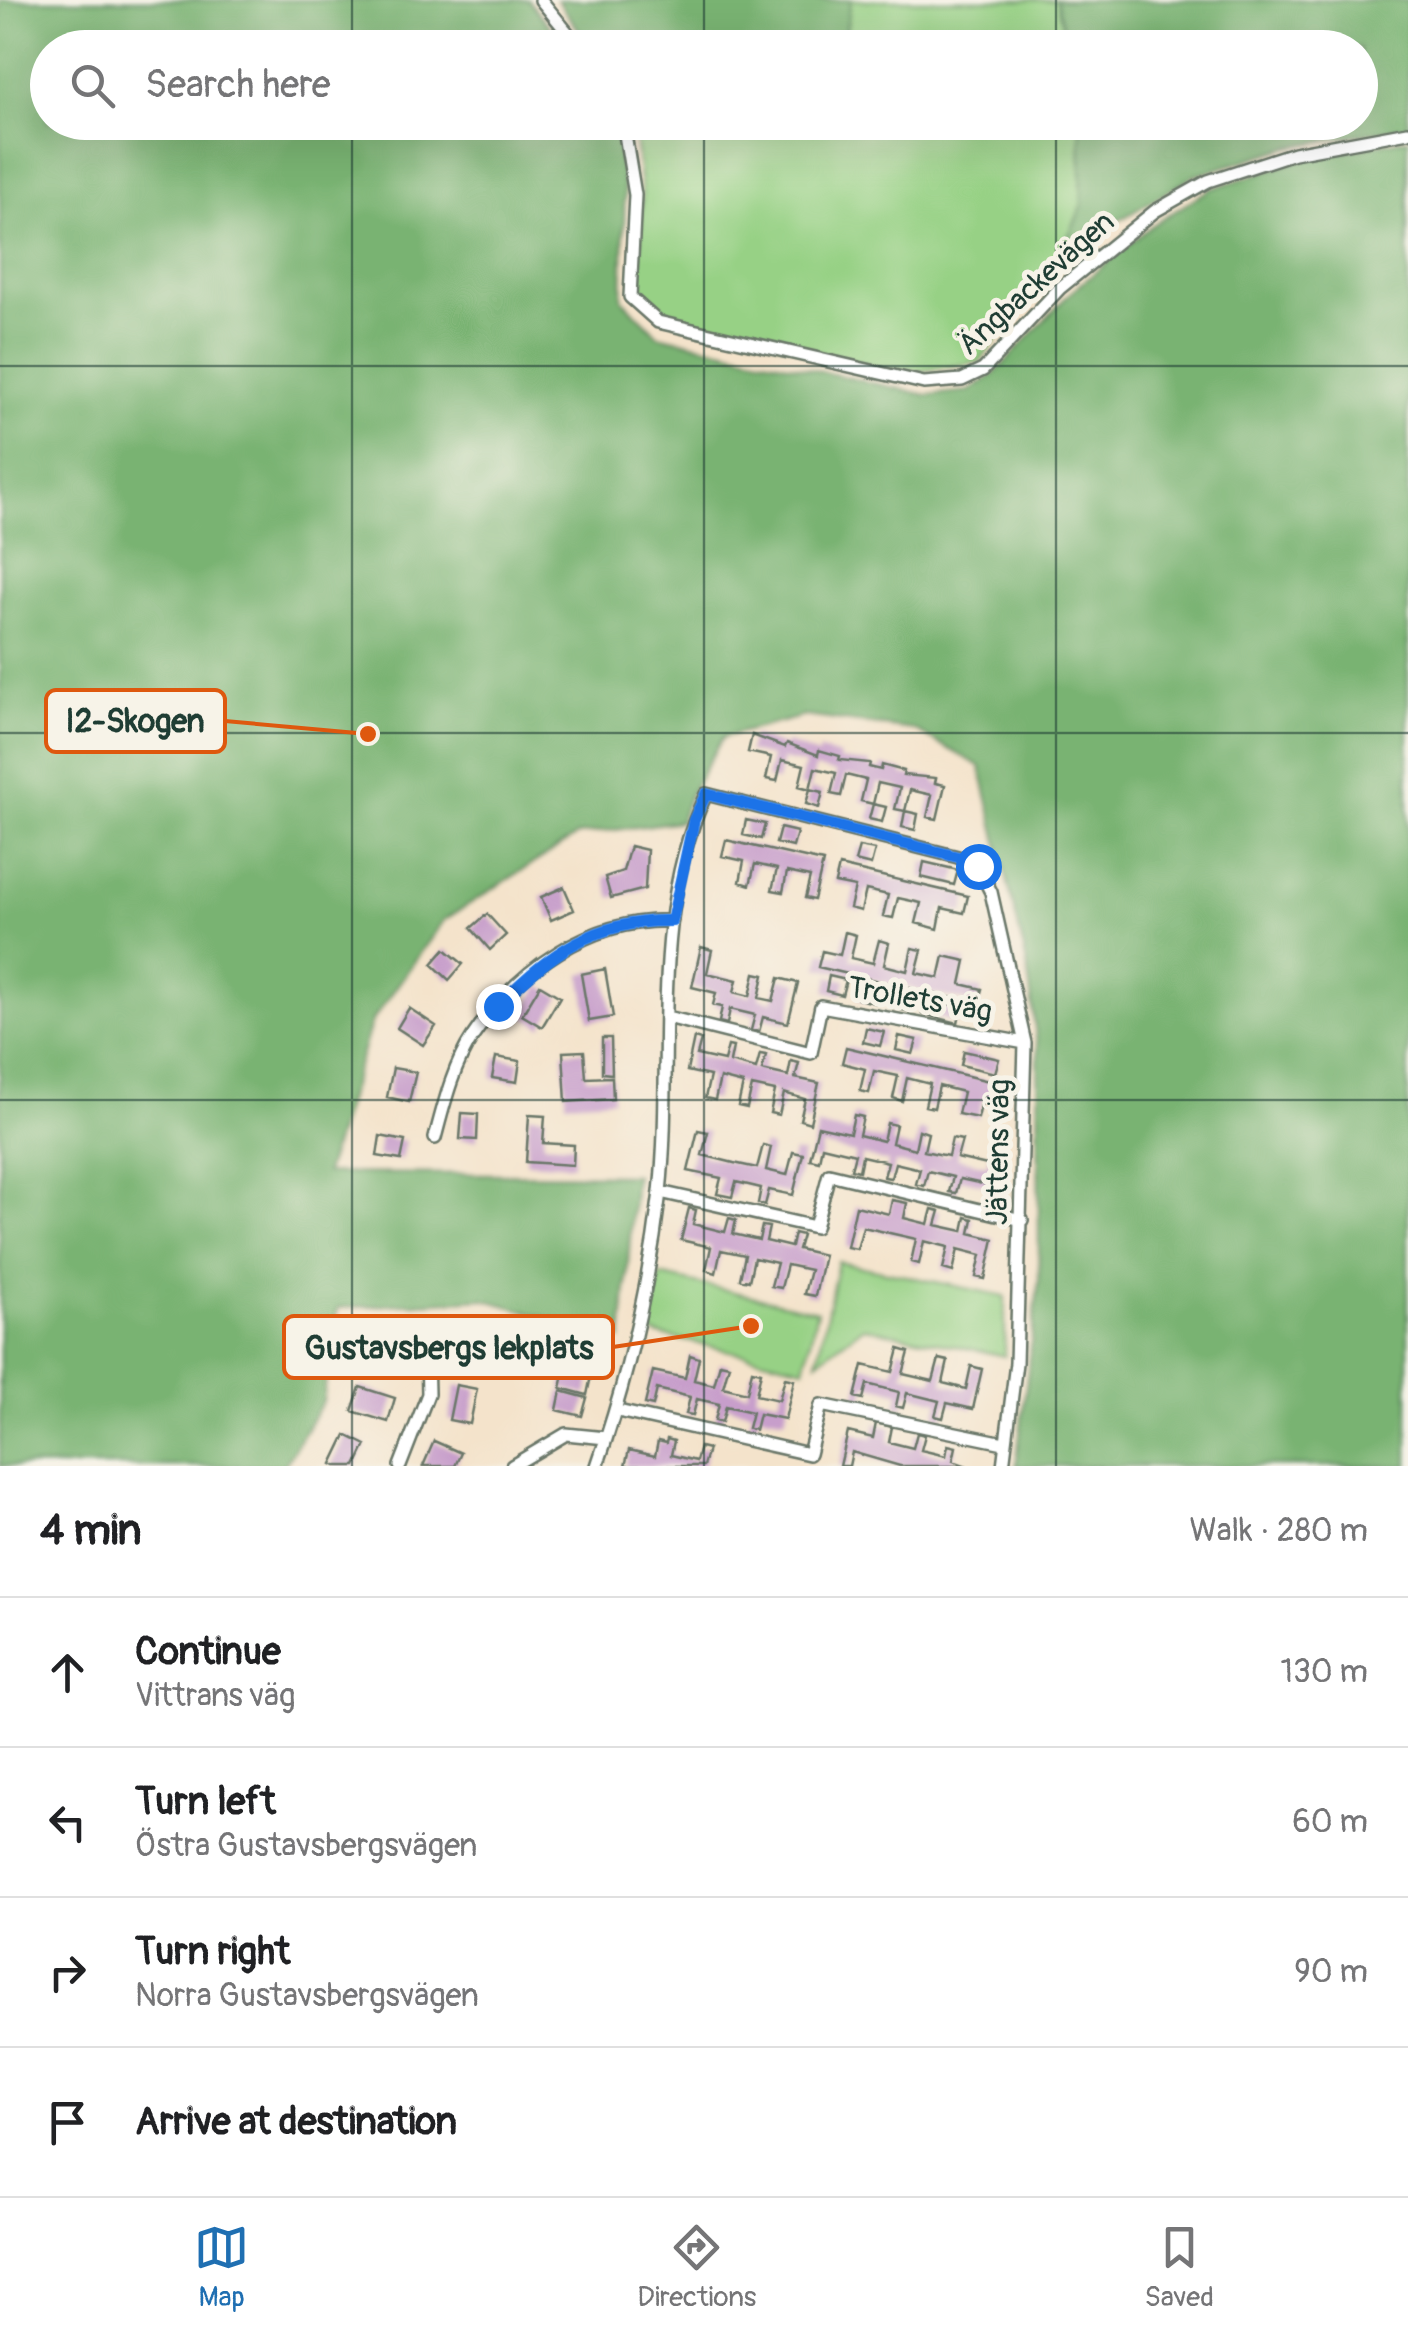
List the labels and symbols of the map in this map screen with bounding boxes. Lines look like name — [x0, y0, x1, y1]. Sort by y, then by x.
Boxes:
street label: Ängbackevägen — [951, 204, 1122, 363]
callout: I2-Skogen — [46, 690, 225, 752]
text: I2-Skogen — [65, 702, 205, 742]
route start — [956, 844, 1002, 890]
street label: Trollets väg — [845, 969, 995, 1030]
route end — [476, 984, 522, 1030]
street label: Jättens väg — [979, 1079, 1018, 1225]
callout: Gustavsbergs lekplats — [284, 1316, 613, 1378]
text: Gustavsbergs lekplats — [305, 1329, 594, 1369]

